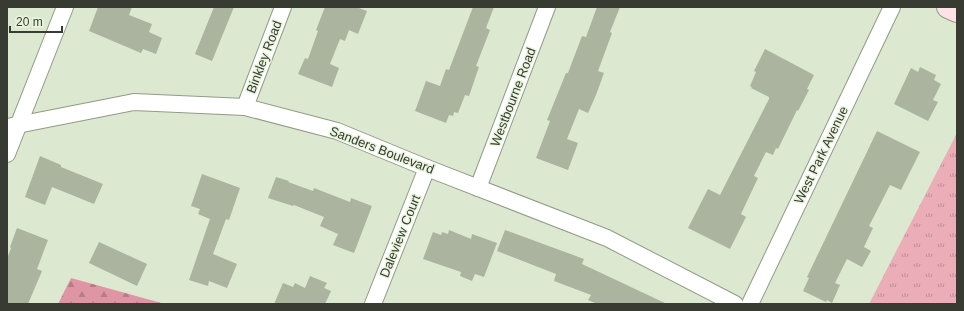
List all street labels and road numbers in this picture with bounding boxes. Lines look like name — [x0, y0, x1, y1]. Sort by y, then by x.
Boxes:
street label: Binkley Road — [243, 19, 285, 95]
street label: Westbourne Road — [487, 46, 539, 148]
street label: West Park Avenue — [791, 104, 851, 206]
street label: Sanders Boulevard — [328, 123, 436, 177]
street label: Daleview Court — [377, 192, 424, 280]

